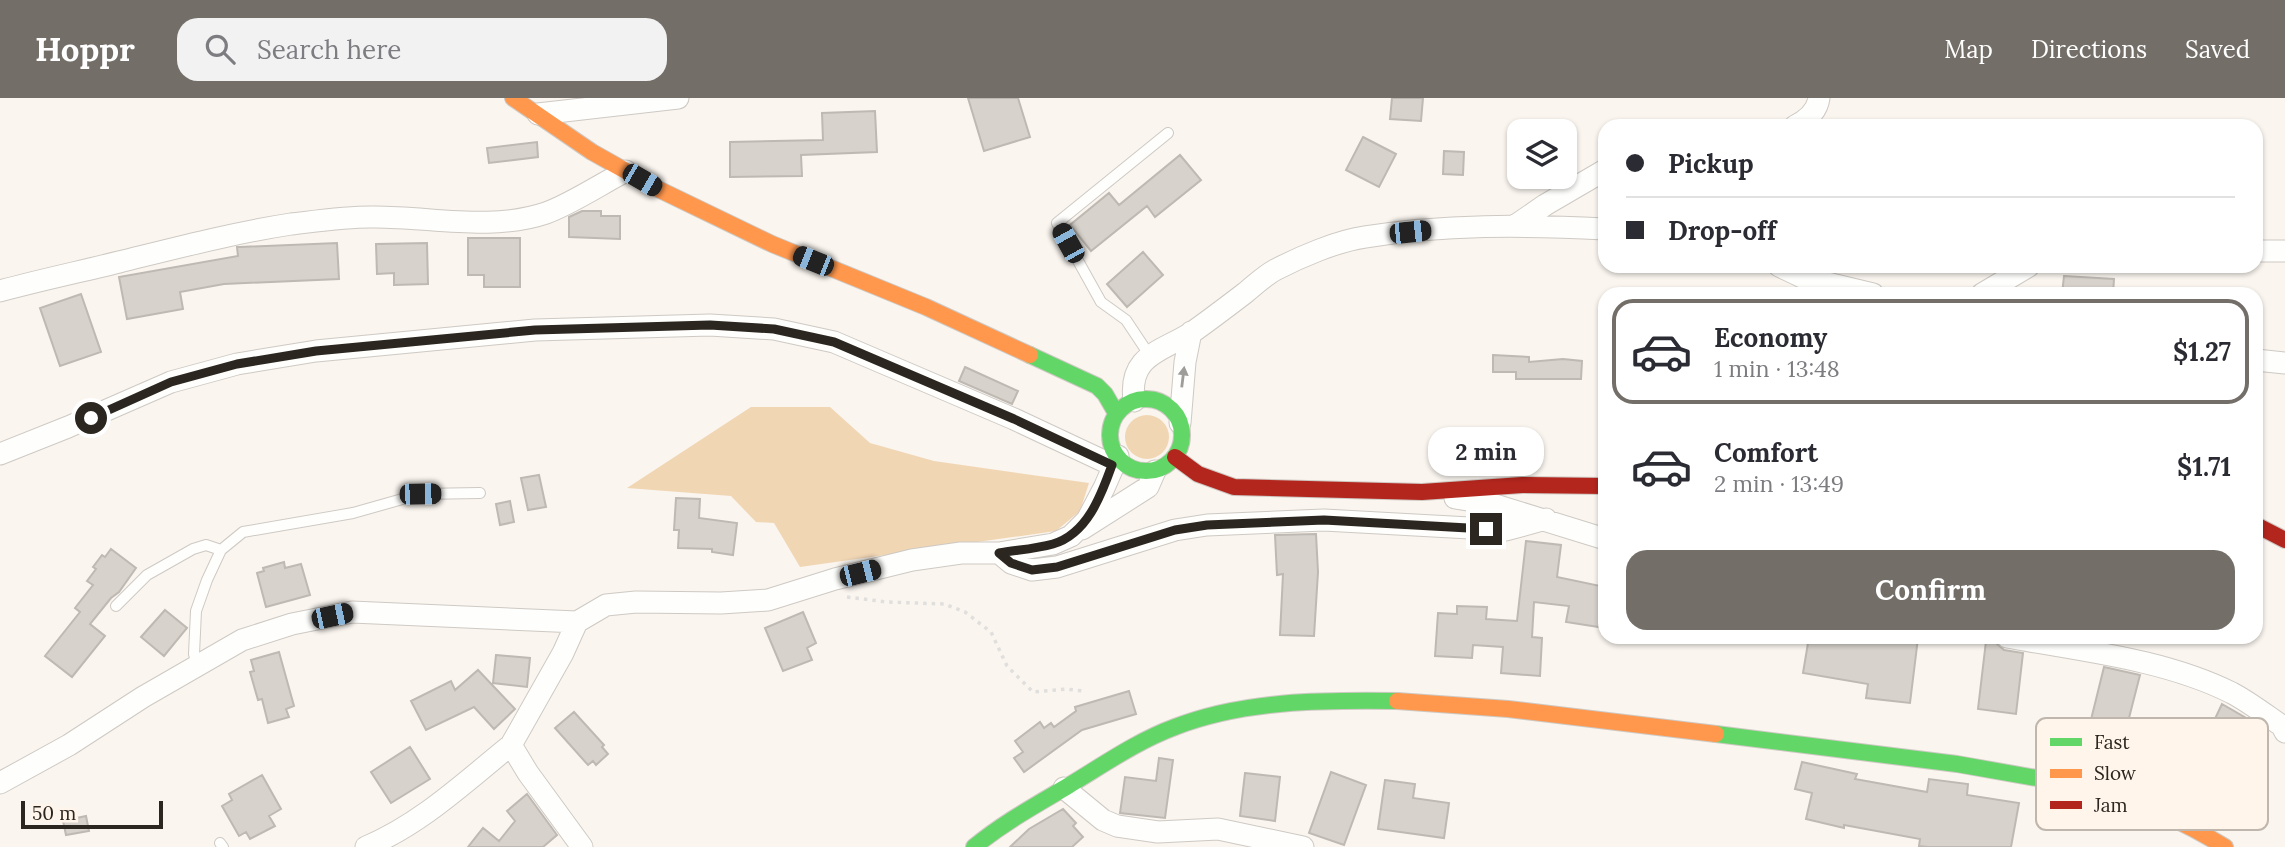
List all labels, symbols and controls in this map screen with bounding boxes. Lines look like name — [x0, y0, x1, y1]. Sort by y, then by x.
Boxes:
search box — [177, 18, 667, 81]
text: Hoppr — [35, 28, 135, 70]
icon: search — [201, 30, 239, 68]
text: Search here — [257, 33, 401, 66]
text: Map — [1944, 34, 1993, 65]
text: Directions — [2031, 34, 2147, 65]
text: Saved — [2185, 34, 2250, 65]
map controls — [1507, 119, 1577, 189]
button: layers — [1507, 119, 1577, 189]
text: Pickup — [1668, 147, 1754, 180]
car — [619, 160, 666, 200]
text: Drop-off — [1668, 214, 1776, 247]
car — [1389, 219, 1432, 245]
car — [1049, 220, 1088, 266]
car — [790, 243, 837, 279]
icon: car — [1630, 320, 1693, 383]
text: Economy — [1714, 321, 1827, 354]
text: $1.27 — [2173, 335, 2231, 368]
text: 1 min · 13:48 — [1714, 354, 1840, 383]
one-way arrow — [1178, 366, 1189, 388]
route start — [75, 402, 107, 434]
callout: 2 min — [1428, 428, 1544, 476]
icon: car — [1630, 435, 1693, 498]
text: Comfort — [1714, 436, 1818, 469]
text: 2 min — [1455, 437, 1517, 466]
text: $1.71 — [2177, 450, 2231, 483]
text: 2 min · 13:49 — [1714, 469, 1844, 498]
car — [399, 483, 442, 505]
route end — [1470, 513, 1502, 545]
button: Confirm — [1626, 550, 2235, 630]
car — [838, 558, 883, 588]
car — [310, 601, 355, 631]
legend — [2036, 718, 2268, 830]
text: Fast — [2094, 730, 2130, 754]
text: Slow — [2094, 761, 2137, 785]
text: Jam — [2093, 793, 2128, 817]
scale bar — [21, 798, 163, 830]
text: 50 m — [32, 801, 76, 825]

